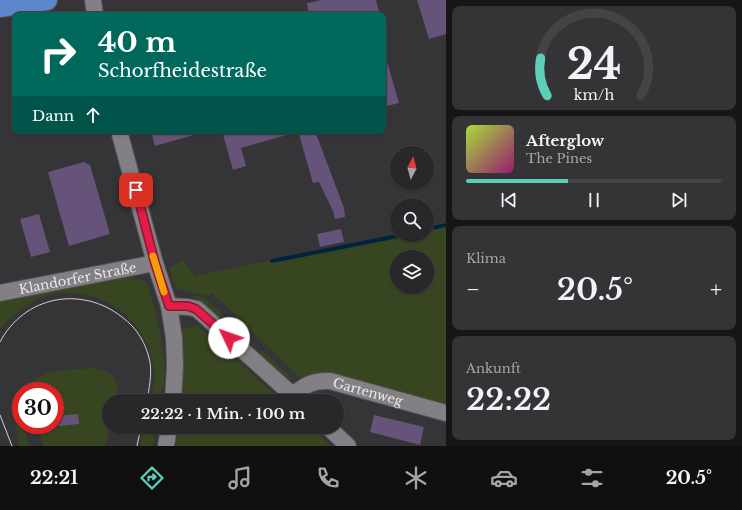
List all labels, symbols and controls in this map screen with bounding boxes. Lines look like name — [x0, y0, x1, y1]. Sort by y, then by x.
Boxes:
text: 40 m — [98, 25, 176, 60]
icon: right — [32, 28, 84, 80]
text: 24 — [567, 39, 621, 90]
text: Schorfheidestraße — [98, 60, 267, 82]
text: km/h — [574, 86, 614, 104]
icon: ahead — [82, 104, 104, 126]
text: Dann — [32, 106, 74, 125]
text: Afterglow — [526, 131, 604, 150]
north arrow — [390, 146, 434, 190]
map controls — [390, 146, 434, 294]
text: The Pines — [526, 150, 592, 167]
pin — [119, 173, 153, 207]
icon: arrive — [125, 179, 147, 201]
icon: previous — [498, 189, 520, 211]
icon: pause — [583, 189, 605, 211]
icon: next — [668, 189, 690, 211]
button: search — [390, 198, 434, 242]
button: layers — [390, 250, 434, 294]
text: Klima — [466, 250, 506, 267]
street label: Klandorfer Straße — [17, 258, 138, 298]
text: 20.5° — [557, 271, 633, 308]
text: − — [466, 276, 480, 303]
text: + — [710, 276, 722, 303]
position arrow — [208, 317, 250, 359]
text: Ankunft — [466, 360, 521, 377]
street label: Gartenweg — [331, 374, 405, 409]
text: 22:22 — [466, 381, 551, 418]
speed limit sign: 30 — [12, 382, 64, 434]
text: 22:22 · 1 Min. · 100 m — [141, 404, 305, 423]
icon: directions — [138, 464, 166, 492]
icon: music — [226, 464, 254, 492]
icon: phone — [314, 464, 342, 492]
icon: climate — [402, 464, 430, 492]
icon: car — [490, 464, 518, 492]
icon: filters — [578, 464, 606, 492]
text: 22:21 — [30, 467, 78, 489]
text: 20.5° — [666, 467, 712, 489]

